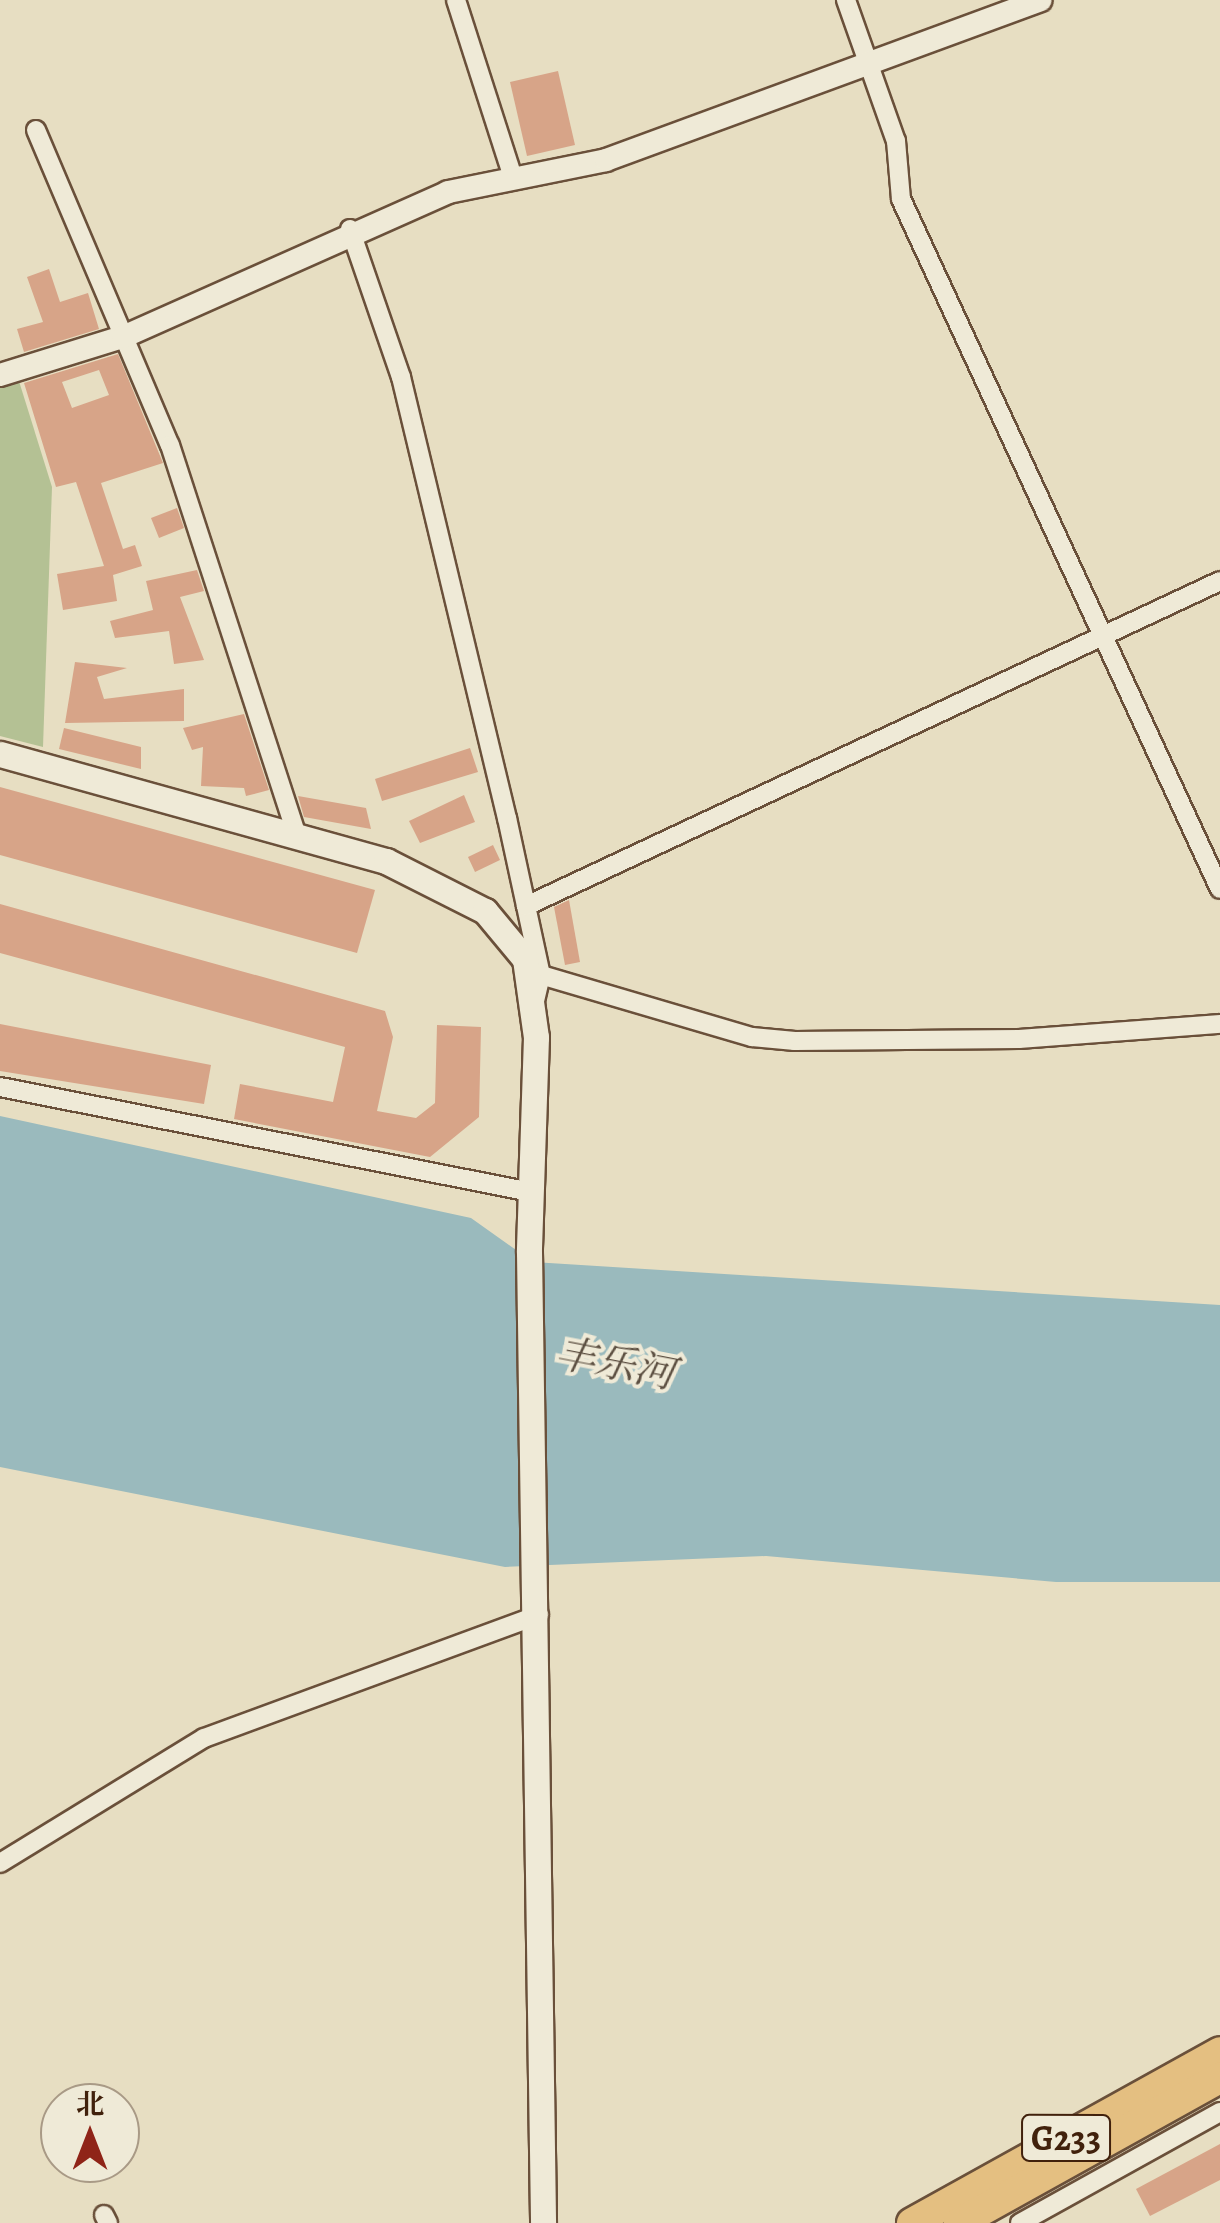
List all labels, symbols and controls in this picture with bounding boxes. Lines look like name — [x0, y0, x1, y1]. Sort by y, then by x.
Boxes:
water label: 丰乐河 — [552, 1329, 678, 1399]
north arrow — [40, 2083, 140, 2183]
text: 北 — [76, 2086, 104, 2124]
road number: G233 — [1021, 2108, 1111, 2168]

